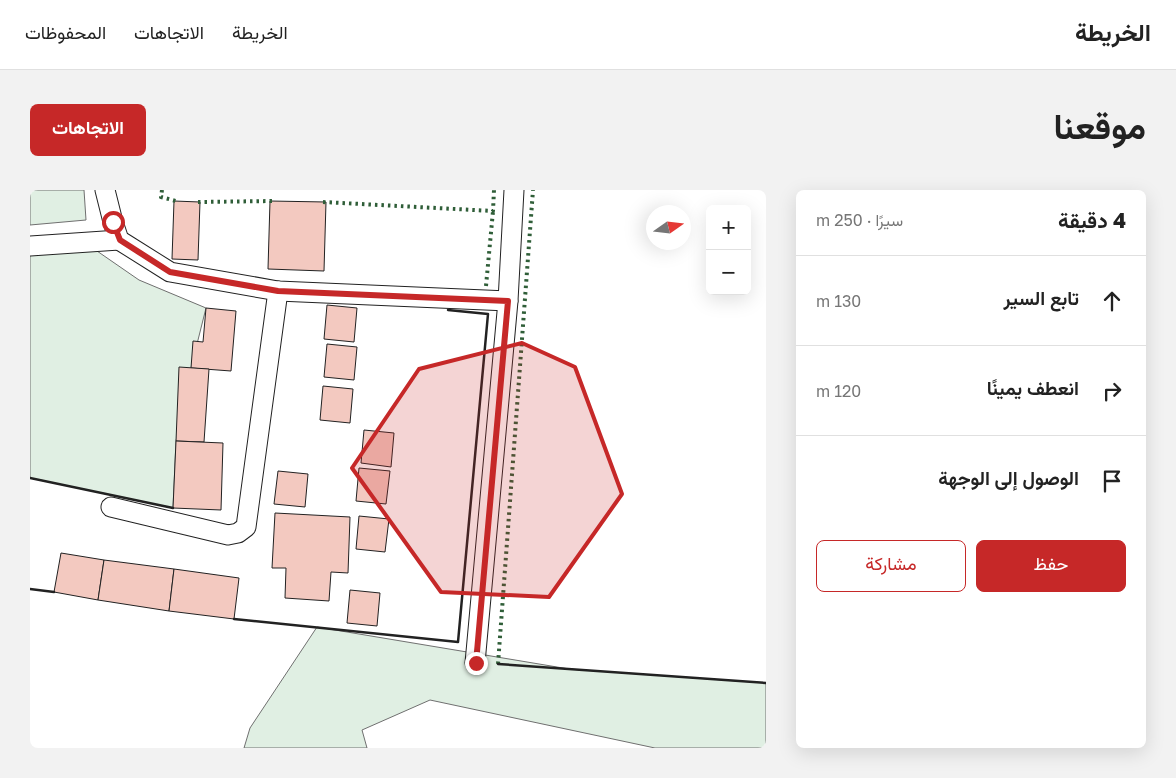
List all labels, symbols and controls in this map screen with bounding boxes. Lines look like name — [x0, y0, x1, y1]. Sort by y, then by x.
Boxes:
text: الخريطة — [1075, 17, 1151, 46]
text: المحفوظات — [25, 21, 106, 43]
text: الاتجاهات — [134, 21, 204, 43]
text: الخريطة — [232, 21, 288, 43]
button: الاتجاهات — [30, 104, 146, 156]
text: موقعنا — [1053, 105, 1146, 147]
north arrow — [646, 205, 691, 250]
map controls — [706, 205, 751, 295]
button: + — [706, 205, 751, 250]
text: 4 دقيقة — [1058, 207, 1126, 233]
text: سيرًا · 250 m — [816, 210, 903, 230]
route start — [102, 211, 125, 234]
button: − — [706, 250, 751, 295]
text: تابع السير — [1003, 286, 1079, 309]
icon: ahead — [1098, 287, 1126, 315]
text: 130 m — [816, 291, 861, 311]
text: انعطف يمينًا — [987, 376, 1079, 399]
icon: right — [1098, 377, 1126, 405]
text: 120 m — [816, 381, 861, 401]
text: الوصول إلى الوجهة — [938, 466, 1079, 489]
icon: arrive — [1098, 467, 1126, 495]
button: مشاركة — [816, 540, 966, 592]
button: حفظ — [976, 540, 1126, 592]
route end — [465, 652, 488, 675]

